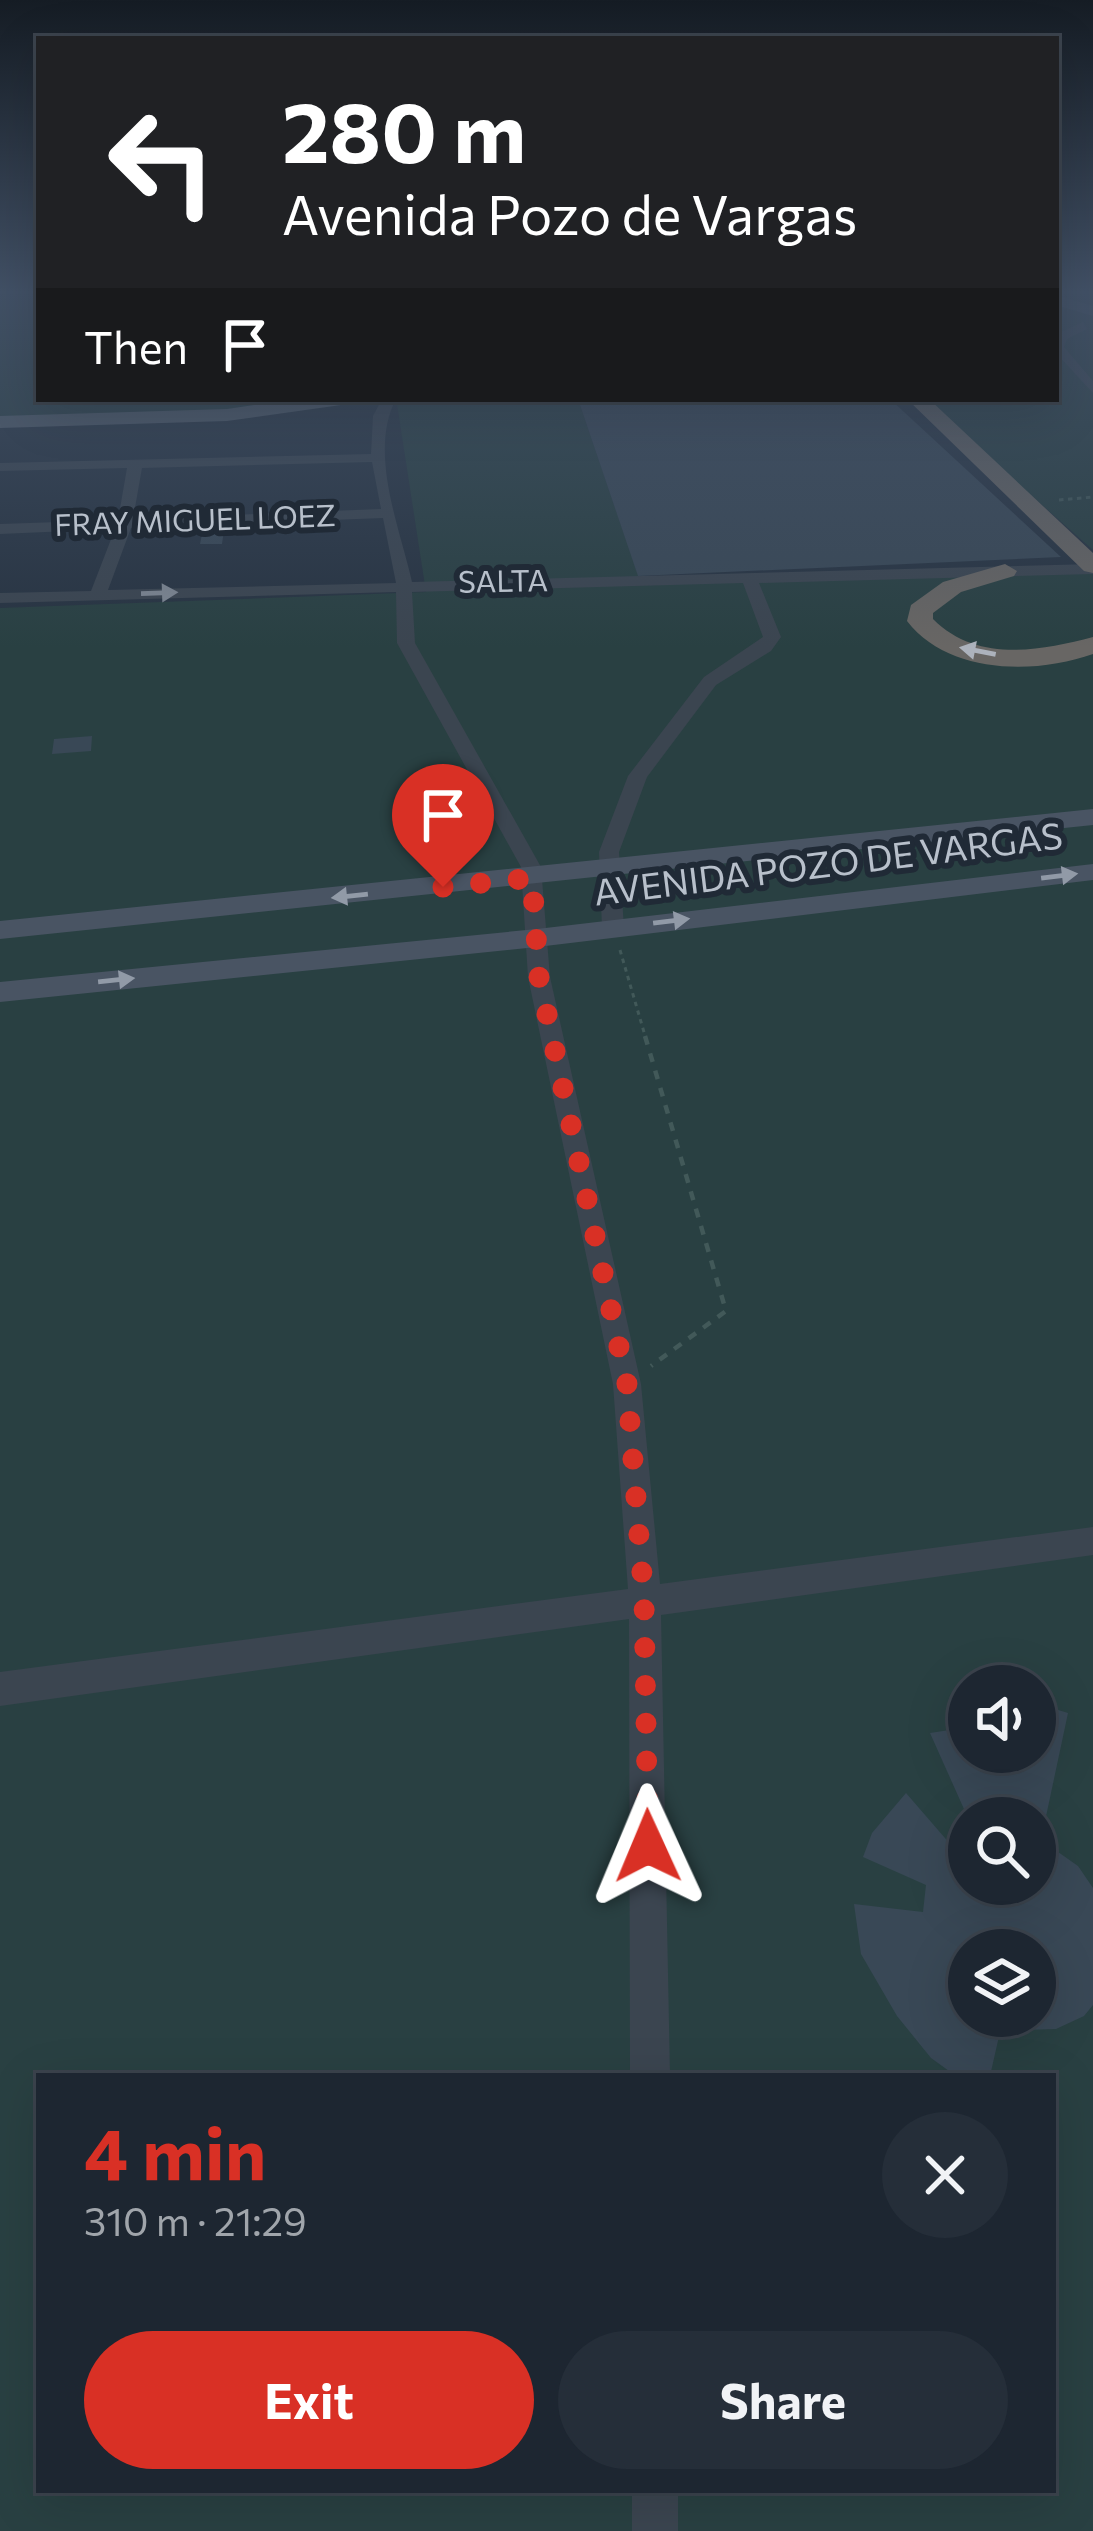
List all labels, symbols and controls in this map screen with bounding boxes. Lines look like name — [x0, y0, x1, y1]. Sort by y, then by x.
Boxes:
text: 280 m — [282, 78, 526, 180]
icon: left — [84, 84, 240, 240]
text: Avenida Pozo de Vargas — [282, 180, 857, 246]
icon: arrive — [212, 312, 278, 378]
text: Then — [84, 318, 188, 373]
street label: FRAY MIGUEL LOEZ — [54, 495, 336, 542]
street label: SALTA — [458, 560, 548, 599]
one-way arrow — [141, 583, 179, 602]
one-way arrow — [959, 641, 997, 660]
pin — [392, 764, 494, 887]
icon: arrive — [410, 782, 476, 848]
street label: AVENIDA POZO DE VARGAS — [591, 811, 1064, 913]
one-way arrow — [1041, 867, 1078, 886]
one-way arrow — [331, 887, 368, 906]
one-way arrow — [653, 911, 690, 930]
one-way arrow — [98, 971, 136, 990]
map controls — [948, 1665, 1056, 2037]
button: sound — [948, 1665, 1056, 1773]
position arrow — [585, 1783, 711, 1909]
button: search — [948, 1797, 1056, 1905]
button: layers — [948, 1929, 1056, 2037]
text: 4 min — [84, 2107, 266, 2195]
button: close — [882, 2112, 1008, 2238]
text: 310 m · 21:29 — [84, 2196, 307, 2244]
button: Exit — [84, 2331, 534, 2469]
button: Share — [558, 2331, 1008, 2469]

